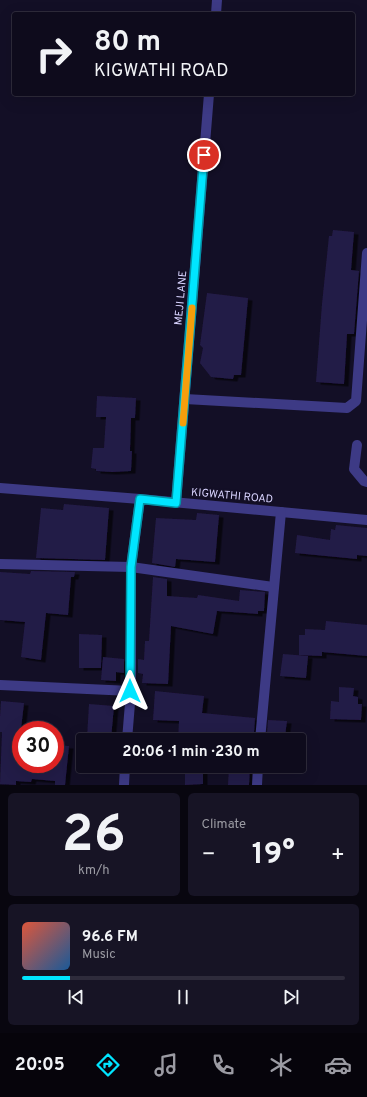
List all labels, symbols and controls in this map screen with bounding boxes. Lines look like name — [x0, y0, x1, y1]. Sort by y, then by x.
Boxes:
text: 80 m — [94, 25, 161, 61]
icon: right — [28, 28, 80, 80]
text: KIGWATHI ROAD — [94, 60, 228, 83]
pin — [187, 138, 221, 172]
icon: arrive — [193, 144, 215, 166]
street label: MEJI LANE — [172, 270, 190, 326]
street label: KIGWATHI ROAD — [190, 485, 274, 507]
position arrow — [109, 670, 151, 712]
speed limit sign: 30 — [12, 721, 64, 773]
text: 20:06 · 1 min · 230 m — [122, 743, 260, 762]
text: 26 — [62, 804, 126, 870]
text: Climate — [202, 817, 246, 833]
text: 19° — [252, 837, 295, 874]
text: − — [202, 842, 216, 869]
text: + — [331, 842, 345, 869]
text: km/h — [78, 863, 110, 879]
text: 96.6 FM — [82, 928, 138, 947]
text: Music — [82, 947, 116, 963]
icon: previous — [65, 986, 87, 1008]
icon: pause — [172, 986, 194, 1008]
icon: next — [280, 986, 302, 1008]
icon: directions — [94, 1051, 122, 1079]
icon: music — [152, 1051, 180, 1079]
icon: phone — [209, 1051, 237, 1079]
icon: climate — [267, 1051, 295, 1079]
icon: car — [324, 1051, 352, 1079]
text: 20:05 — [15, 1054, 65, 1077]

